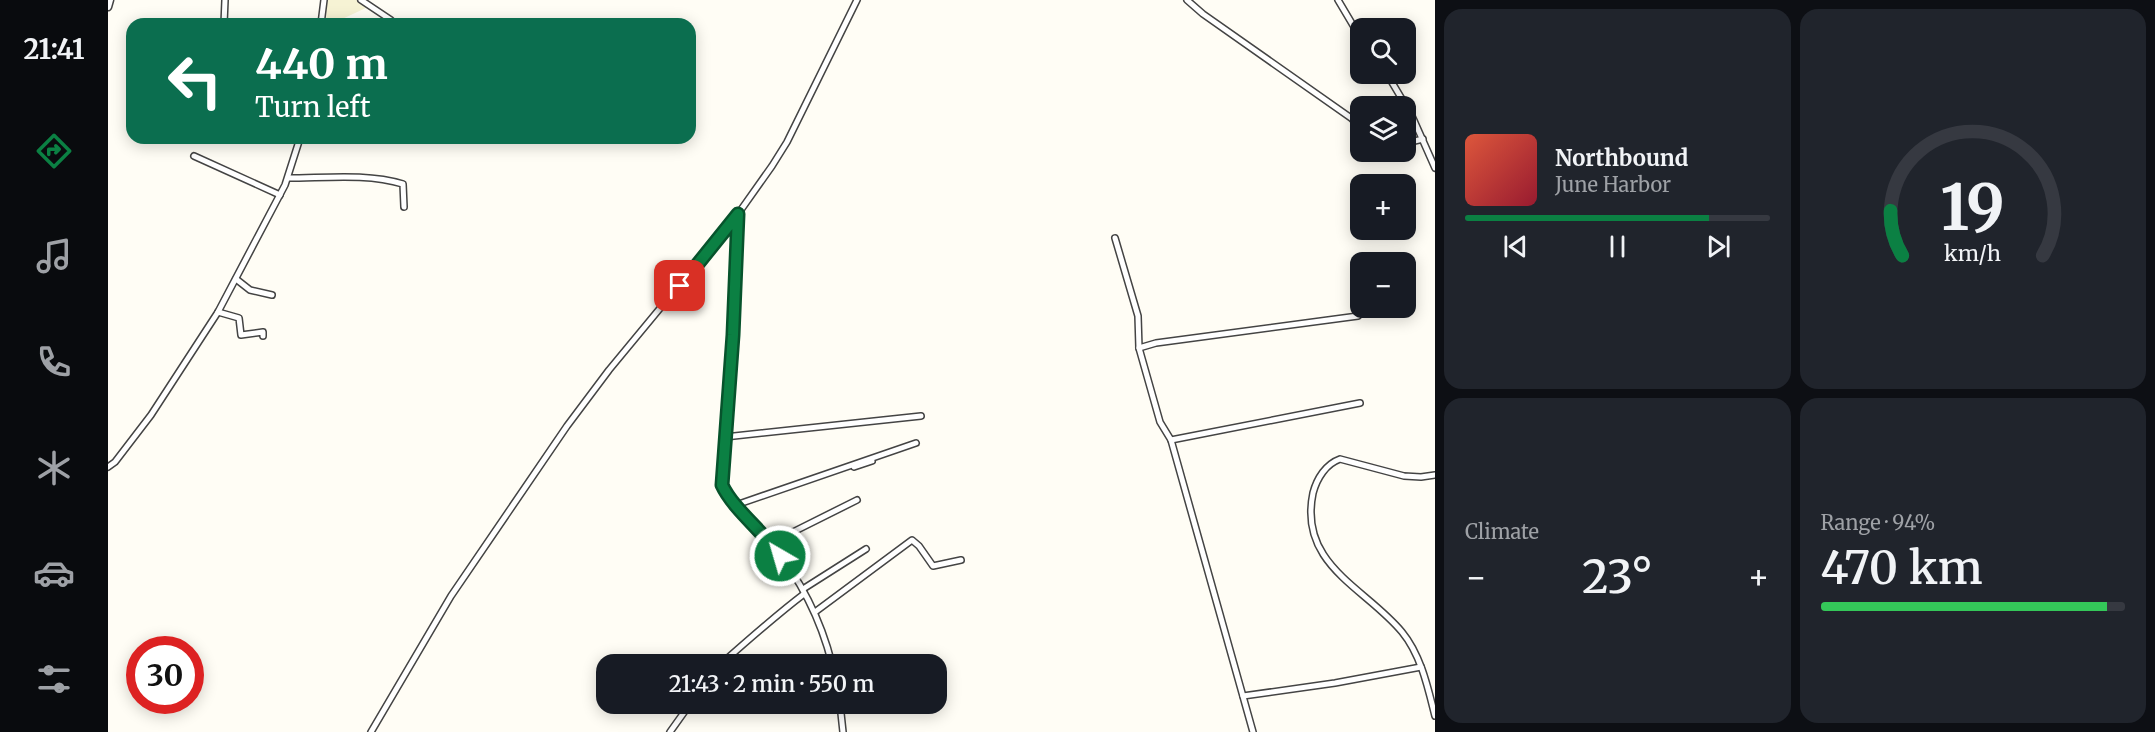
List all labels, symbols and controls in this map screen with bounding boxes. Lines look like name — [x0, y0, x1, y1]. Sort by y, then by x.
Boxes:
map controls — [1350, 18, 1416, 318]
button: search — [1350, 18, 1416, 84]
text: 21:41 — [23, 32, 85, 66]
text: 440 m — [255, 38, 388, 90]
icon: left — [156, 42, 234, 120]
text: Turn left — [255, 90, 370, 124]
button: layers — [1350, 96, 1416, 162]
icon: directions — [33, 130, 75, 172]
text: Northbound — [1555, 144, 1688, 172]
text: 19 — [1941, 169, 2005, 247]
text: June Harbor — [1555, 172, 1671, 197]
button: + — [1350, 174, 1416, 240]
icon: previous — [1499, 230, 1532, 263]
icon: pause — [1601, 230, 1634, 263]
icon: next — [1702, 230, 1735, 263]
icon: music — [33, 235, 75, 277]
text: km/h — [1944, 240, 2001, 267]
button: − — [1350, 252, 1416, 318]
pin — [654, 260, 705, 311]
icon: arrive — [663, 269, 696, 302]
icon: phone — [33, 341, 75, 383]
icon: climate — [33, 447, 75, 489]
text: Range · 94% — [1821, 510, 1935, 535]
text: Climate — [1465, 519, 1539, 544]
position arrow — [748, 524, 812, 588]
text: 470 km — [1821, 540, 1983, 596]
text: 23° — [1582, 549, 1653, 605]
icon: car — [33, 552, 75, 594]
text: − — [1465, 557, 1487, 598]
text: + — [1747, 557, 1769, 598]
speed limit sign: 30 — [126, 636, 204, 714]
icon: filters — [33, 658, 75, 700]
text: 21:43 · 2 min · 550 m — [669, 670, 874, 698]

